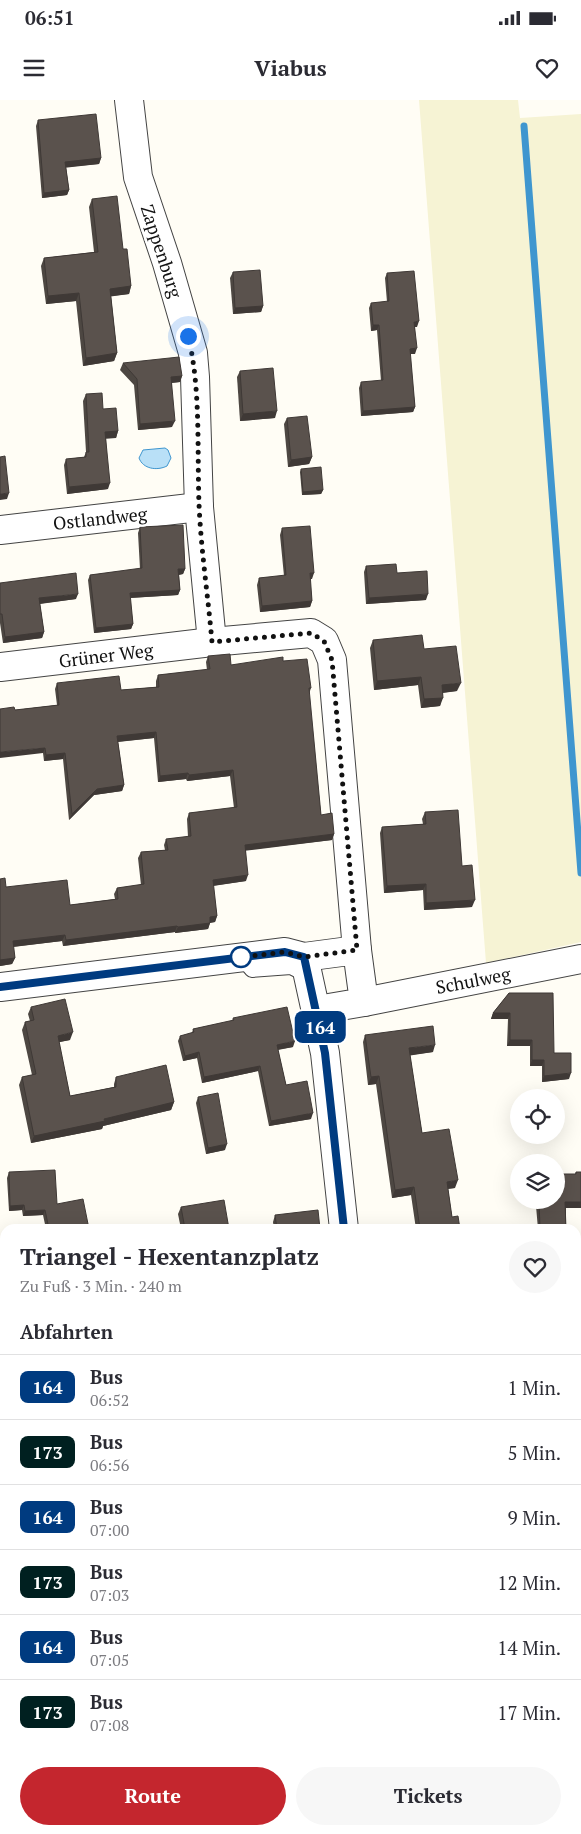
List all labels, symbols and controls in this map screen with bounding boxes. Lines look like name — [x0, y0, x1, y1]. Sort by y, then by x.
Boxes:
text: 06:51 — [25, 5, 74, 30]
text: Viabus — [254, 53, 327, 82]
icon: menu — [20, 54, 48, 82]
icon: heart — [533, 54, 561, 82]
street label: Zappenburg — [136, 201, 189, 301]
your location — [176, 324, 201, 349]
street label: Ostlandweg — [52, 501, 149, 535]
street label: Grüner Weg — [57, 637, 155, 673]
unlabelled marker — [230, 946, 252, 968]
street label: Schulweg — [434, 961, 513, 999]
line badge: 164 — [291, 1011, 349, 1043]
text: 164 — [305, 1015, 335, 1039]
map controls — [510, 1089, 565, 1209]
button: locate — [510, 1089, 565, 1144]
button: layers — [510, 1154, 565, 1209]
text: Triangel - Hexentanzplatz — [20, 1240, 319, 1272]
button: heart — [509, 1241, 561, 1293]
text: Zu Fuß · 3 Min. · 240 m — [20, 1275, 182, 1297]
text: Abfahrten — [20, 1319, 113, 1344]
text: Bus — [90, 1364, 123, 1389]
text: 164 — [32, 1375, 63, 1399]
text: 1 Min. — [507, 1375, 561, 1400]
text: 06:52 — [90, 1389, 129, 1411]
text: Bus — [90, 1429, 123, 1454]
text: 173 — [32, 1440, 63, 1464]
text: 5 Min. — [507, 1440, 561, 1465]
text: 06:56 — [90, 1454, 129, 1476]
text: Bus — [90, 1494, 123, 1519]
text: 164 — [32, 1505, 63, 1529]
text: 9 Min. — [507, 1505, 561, 1530]
text: 07:00 — [90, 1519, 129, 1541]
text: Bus — [90, 1559, 123, 1584]
text: 173 — [32, 1570, 63, 1594]
text: 12 Min. — [497, 1570, 561, 1595]
text: 07:03 — [90, 1584, 129, 1606]
text: Bus — [90, 1624, 123, 1649]
text: 164 — [32, 1635, 63, 1659]
text: 14 Min. — [497, 1635, 561, 1660]
text: 07:05 — [90, 1649, 129, 1671]
text: Bus — [90, 1689, 123, 1714]
text: 173 — [32, 1700, 63, 1724]
text: 17 Min. — [497, 1700, 561, 1725]
text: 07:08 — [90, 1714, 129, 1736]
button: Route — [20, 1767, 286, 1825]
button: Tickets — [296, 1767, 561, 1825]

